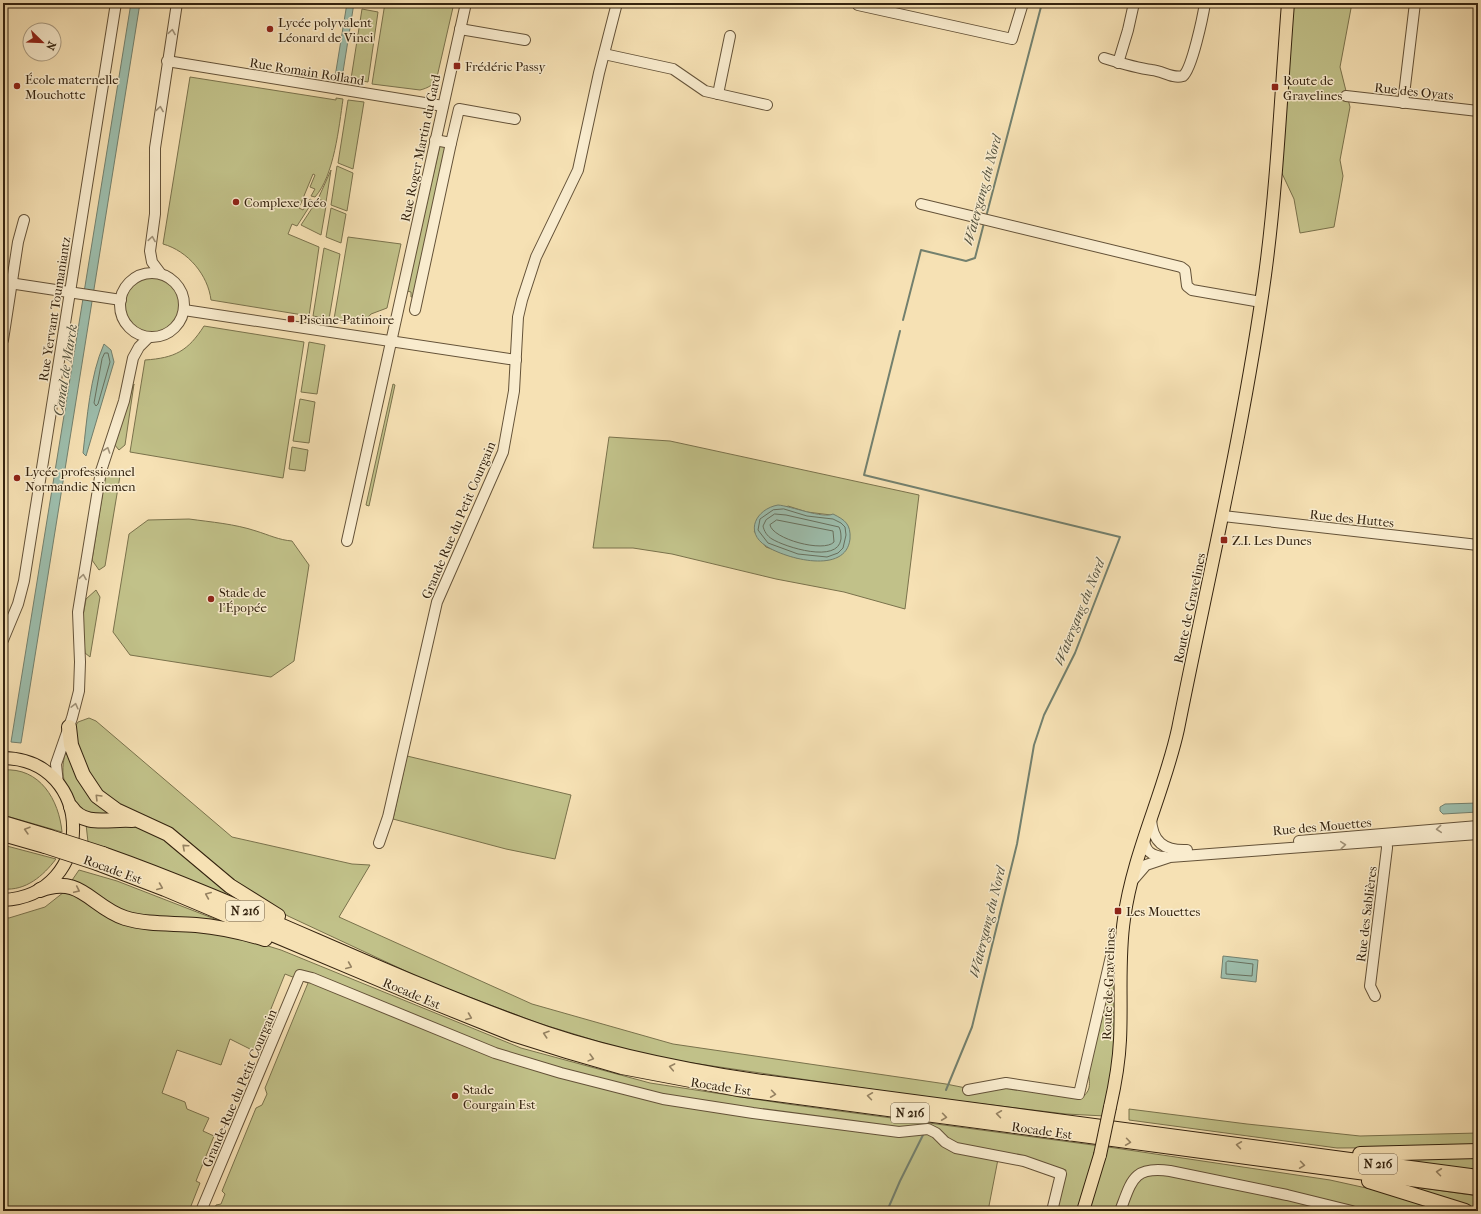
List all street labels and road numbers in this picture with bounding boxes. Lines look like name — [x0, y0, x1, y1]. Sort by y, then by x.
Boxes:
street label: Rue Romain Rolland — [248, 55, 366, 88]
street label: Rue Roger Martin du Gard — [398, 72, 444, 223]
street label: Rue des Oyats — [1374, 80, 1454, 103]
street label: Rue Yervant Toumaniantz — [36, 236, 73, 382]
street label: Grande Rue du Petit Courgain — [418, 439, 499, 601]
street label: Rue des Huttes — [1309, 507, 1395, 530]
street label: Route de Gravelines — [1170, 551, 1209, 665]
street label: Rue des Mouettes — [1272, 815, 1372, 838]
street label: Rocade Est — [81, 852, 145, 887]
street label: Rue des Sablières — [1353, 865, 1380, 963]
road number: N 216 — [226, 901, 264, 921]
street label: Route de Gravelines — [1099, 927, 1118, 1040]
street label: Rocade Est — [381, 975, 443, 1012]
street label: Grande-Rue du Petit Courgain — [199, 1006, 280, 1169]
street label: Rocade Est — [689, 1074, 753, 1099]
road number: N 216 — [891, 1103, 929, 1123]
street label: Rocade Est — [1011, 1119, 1074, 1142]
road number: N 216 — [1359, 1154, 1397, 1174]

